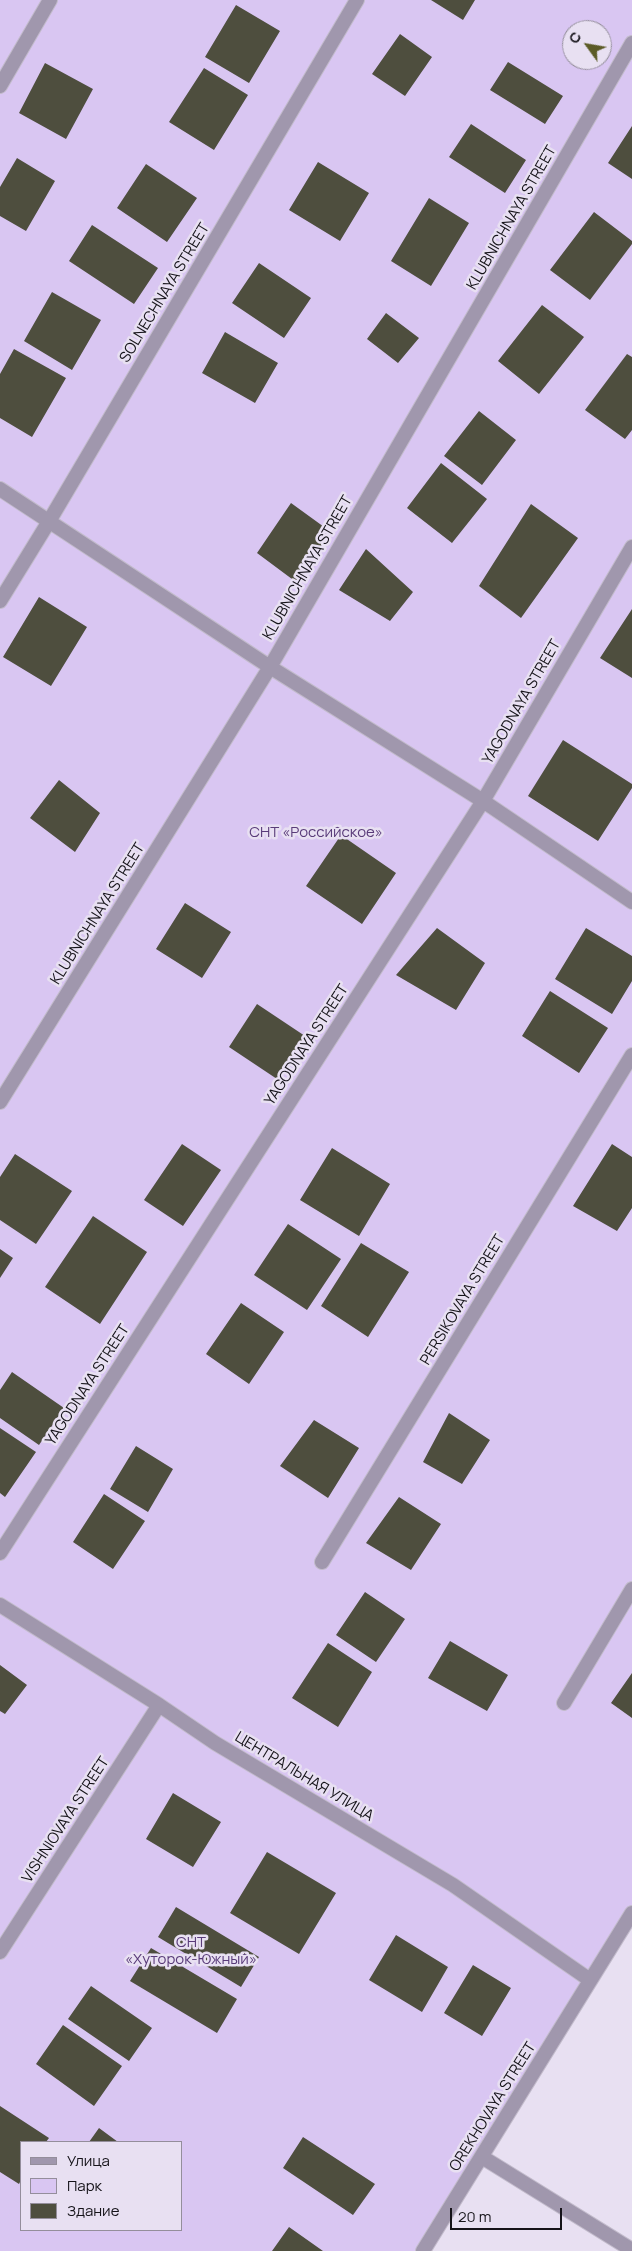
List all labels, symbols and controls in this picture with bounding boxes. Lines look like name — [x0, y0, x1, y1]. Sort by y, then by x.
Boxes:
north arrow — [562, 20, 612, 70]
text: С — [564, 28, 586, 47]
street label: KLUBNICHNAYA STREET — [463, 143, 561, 293]
street label: SOLNECHNAYA STREET — [116, 220, 214, 366]
street label: KLUBNICHNAYA STREET — [259, 493, 357, 643]
street label: YAGODNAYA STREET — [479, 637, 565, 767]
park label: СНТ «Российское» — [249, 824, 383, 842]
street label: KLUBNICHNAYA STREET — [47, 840, 149, 988]
street label: YAGODNAYA STREET — [261, 981, 353, 1109]
street label: PERSIKOVAYA STREET — [417, 1232, 509, 1368]
street label: YAGODNAYA STREET — [42, 1321, 134, 1449]
street label: ЦЕНТРАЛЬНАЯ УЛИЦА — [231, 1728, 377, 1826]
street label: VISHNIOVAYA STREET — [19, 1754, 113, 1886]
park label: СНТ «Хуторок-Южный» — [125, 1934, 257, 1969]
street label: OREKHOVAYA STREET — [446, 2039, 540, 2175]
legend — [20, 2141, 182, 2231]
text: Улица — [67, 2150, 110, 2171]
text: Парк — [67, 2175, 102, 2196]
scale bar — [452, 2198, 564, 2230]
text: Здание — [67, 2200, 119, 2221]
text: 20 m — [458, 2206, 491, 2227]

